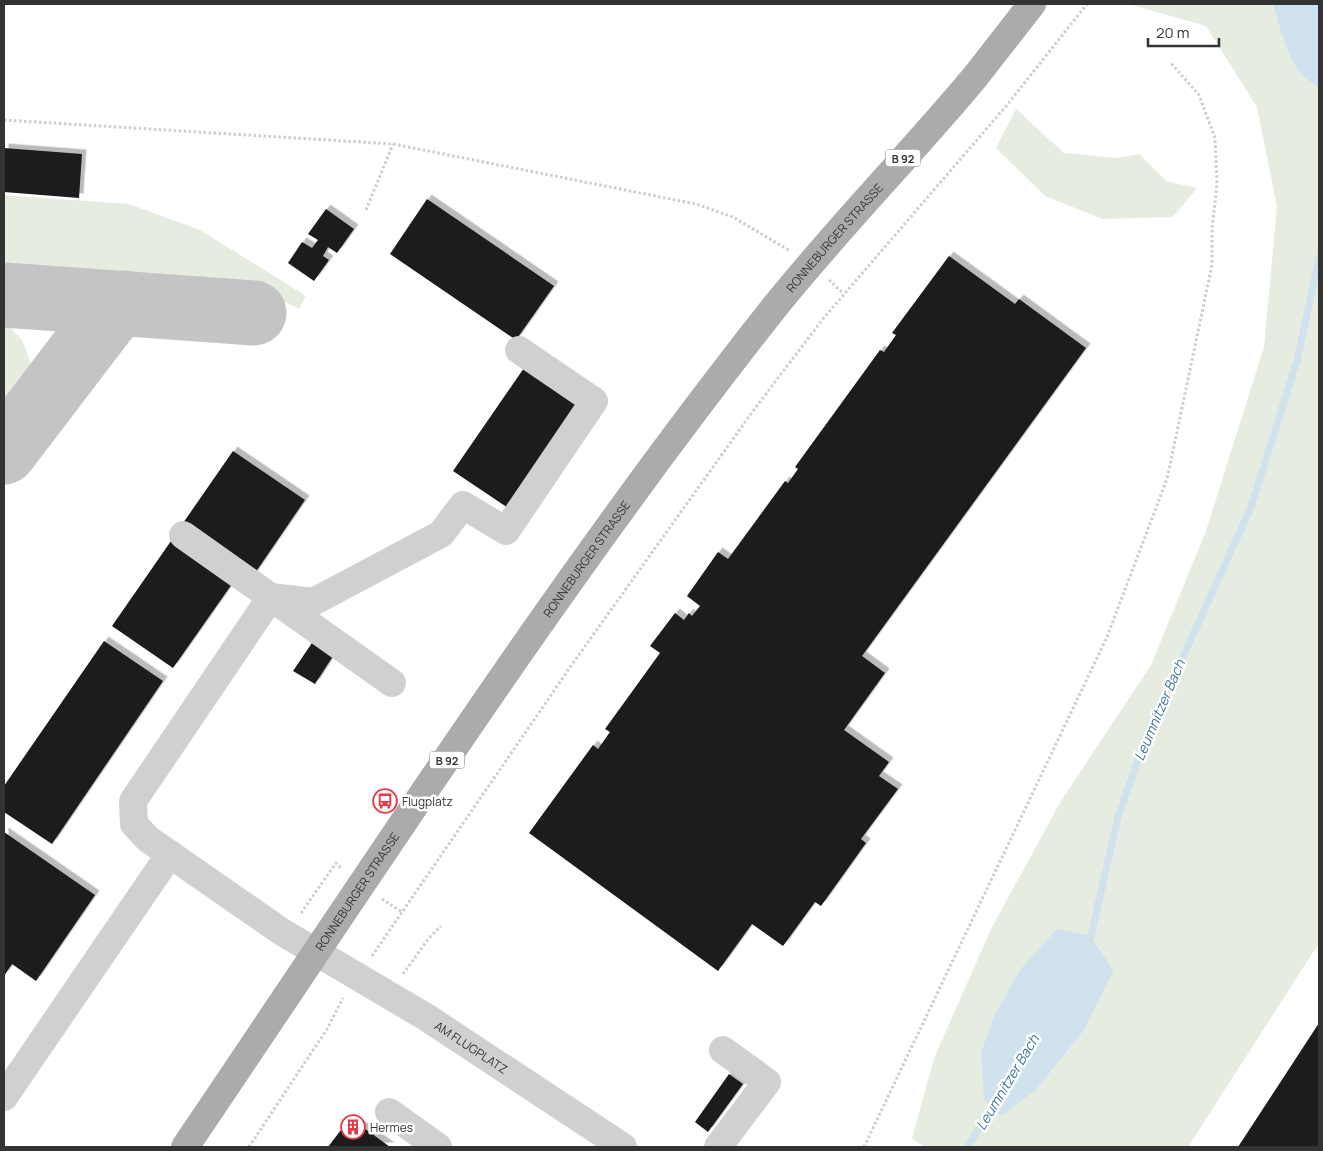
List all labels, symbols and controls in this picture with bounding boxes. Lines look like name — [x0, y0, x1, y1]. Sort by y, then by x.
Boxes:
scale bar — [1148, 15, 1219, 47]
text: 20 m — [1156, 22, 1189, 43]
road number: B 92 — [886, 150, 920, 167]
street label: RONNEBURGER STRASSE — [782, 179, 886, 296]
street label: RONNEBURGER STRASSE — [539, 497, 634, 620]
water label: Leumnitzer Bach — [1129, 656, 1189, 763]
road number: B 92 — [430, 752, 464, 768]
bus stop icon: Flugplatz — [372, 788, 398, 814]
place label: Flugplatz — [402, 793, 453, 810]
street label: RONNEBURGER STRASSE — [311, 829, 403, 954]
street label: AM FLUGPLATZ — [432, 1017, 511, 1077]
water label: Leumnitzer Bach — [971, 1030, 1043, 1133]
building icon: Hermes — [340, 1114, 366, 1140]
place label: Hermes — [370, 1119, 413, 1136]

